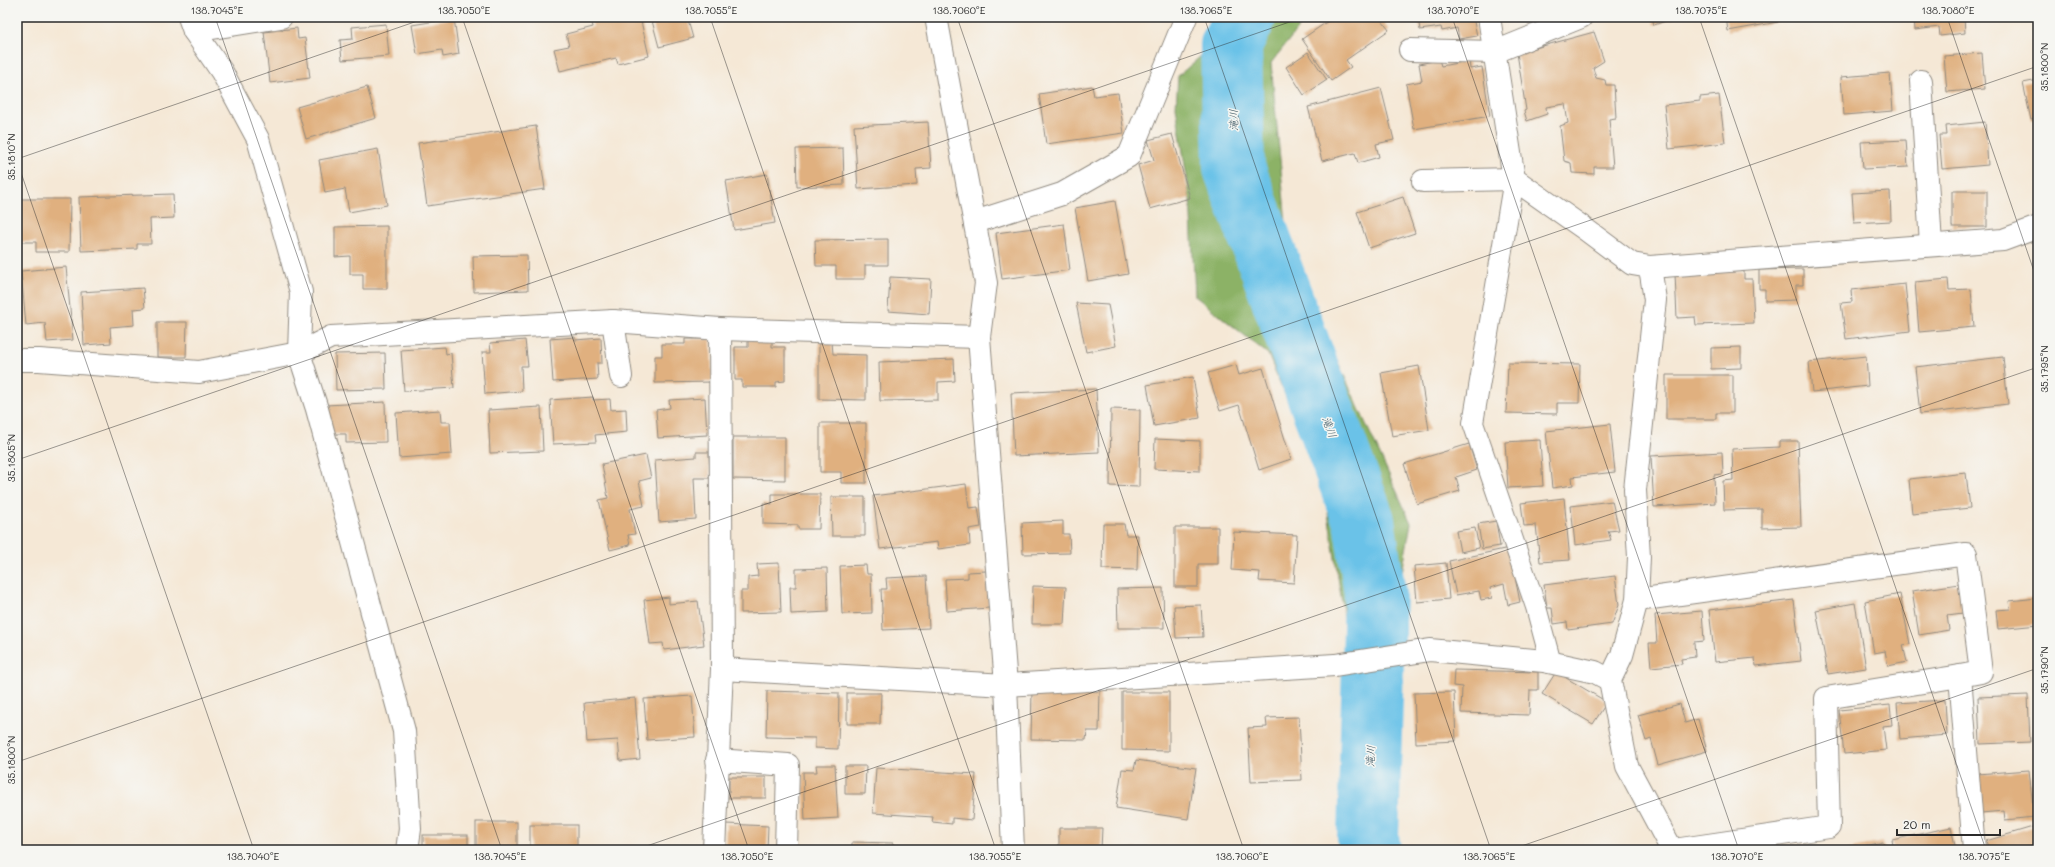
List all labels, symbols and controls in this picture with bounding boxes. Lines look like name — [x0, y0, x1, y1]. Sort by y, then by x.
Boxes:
text: 138.7045°E — [191, 3, 243, 17]
text: 138.7050°E — [438, 3, 491, 17]
text: 138.7055°E — [685, 3, 737, 17]
text: 138.7060°E — [933, 3, 986, 17]
text: 138.7065°E — [1180, 3, 1233, 17]
text: 138.7070°E — [1427, 3, 1479, 17]
text: 138.7075°E — [1675, 3, 1727, 17]
text: 138.7080°E — [1922, 3, 1975, 17]
text: 35.1800°N — [2037, 43, 2051, 91]
water label: 滝川 — [1225, 109, 1241, 131]
text: 35.1810°N — [4, 133, 18, 181]
text: 35.1795°N — [2037, 345, 2051, 393]
water label: 滝川 — [1319, 414, 1341, 440]
text: 35.1805°N — [4, 434, 18, 482]
text: 35.1790°N — [2037, 646, 2051, 694]
text: 35.1800°N — [4, 736, 18, 784]
water label: 滝川 — [1362, 745, 1378, 767]
scale bar — [1897, 811, 2000, 837]
text: 20 m — [1903, 816, 1931, 832]
text: 138.7040°E — [227, 849, 280, 863]
text: 138.7045°E — [474, 849, 526, 863]
text: 138.7050°E — [721, 849, 774, 863]
text: 138.7055°E — [969, 849, 1021, 863]
text: 138.7060°E — [1216, 849, 1269, 863]
text: 138.7065°E — [1463, 849, 1516, 863]
text: 138.7070°E — [1711, 849, 1763, 863]
text: 138.7075°E — [1958, 849, 2010, 863]

